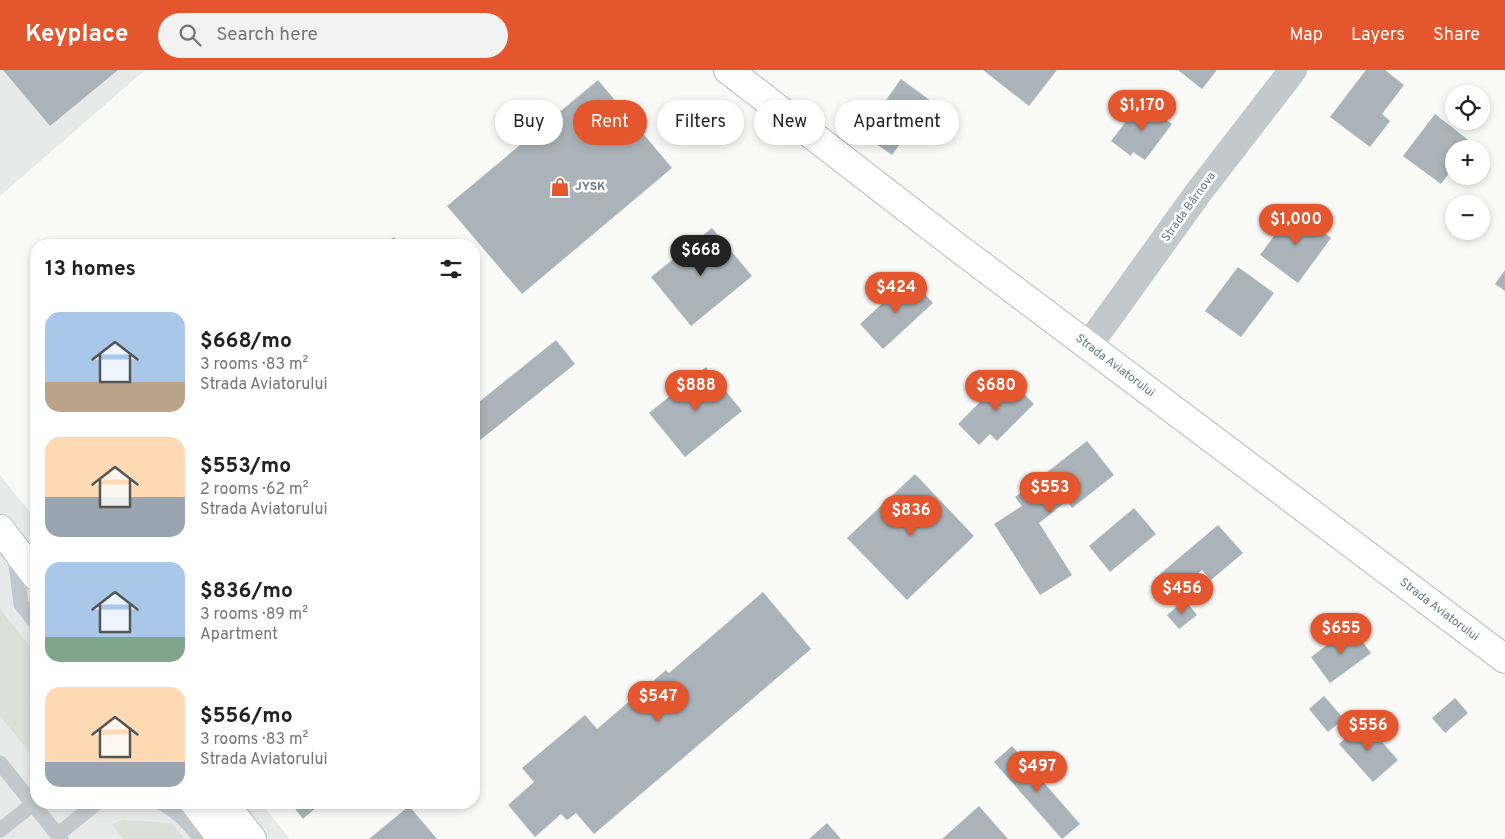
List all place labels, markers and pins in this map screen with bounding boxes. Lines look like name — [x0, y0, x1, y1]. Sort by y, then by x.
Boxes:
pin: $1,170 — [1101, 90, 1183, 132]
shop icon: JYSK — [549, 176, 571, 198]
place label: JYSK — [575, 179, 606, 195]
pin: $1,000 — [1255, 204, 1337, 246]
pin: $668 — [671, 234, 731, 277]
pin: $424 — [866, 272, 926, 314]
pin: $888 — [666, 370, 726, 412]
pin: $680 — [966, 370, 1026, 412]
pin: $553 — [1020, 472, 1080, 514]
pin: $836 — [881, 494, 941, 537]
pin: $456 — [1152, 572, 1212, 615]
pin: $655 — [1311, 612, 1371, 655]
pin: $547 — [628, 680, 688, 723]
pin: $556 — [1338, 710, 1398, 752]
pin: $497 — [1007, 750, 1067, 793]

